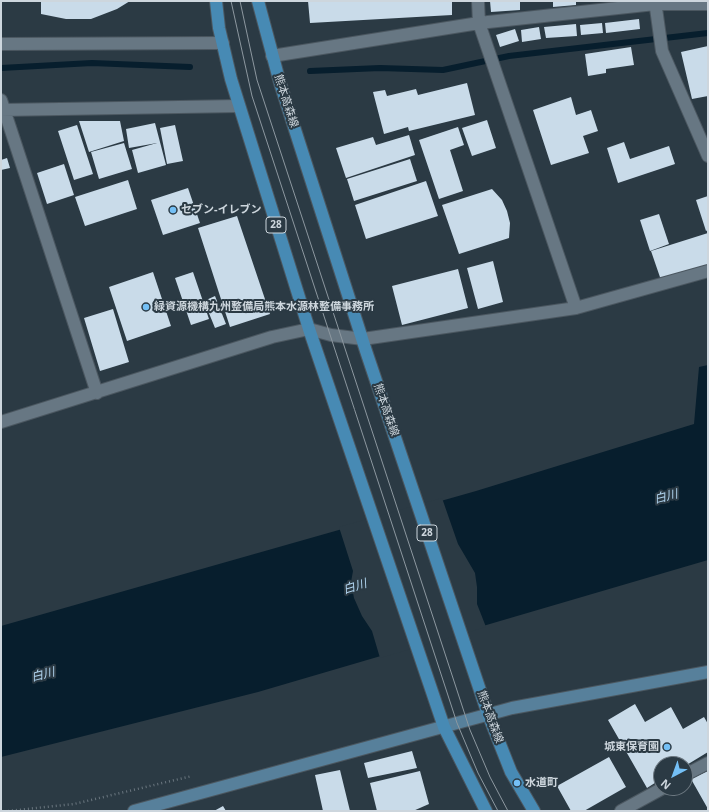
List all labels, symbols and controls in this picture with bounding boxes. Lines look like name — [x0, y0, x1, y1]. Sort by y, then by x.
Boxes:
street label: 熊本高森線 — [271, 73, 301, 129]
place label: セブン-イレブン — [181, 203, 262, 217]
marker: セブン-イレブン — [168, 205, 178, 215]
road number: 28 — [266, 217, 286, 233]
place label: 緑資源機構九州整備局熊本水源林整備事務所 — [154, 300, 374, 314]
marker: 緑資源機構九州整備局熊本水源林整備事務所 — [141, 302, 151, 312]
street label: 熊本高森線 — [371, 382, 401, 438]
water label: 白川 — [653, 487, 679, 507]
road number: 28 — [417, 525, 437, 541]
water label: 白川 — [341, 577, 369, 597]
water label: 白川 — [30, 665, 56, 685]
street label: 熊本高森線 — [474, 689, 506, 745]
place label: 城東保育園 — [604, 740, 659, 754]
marker: 城東保育園 — [662, 742, 672, 752]
north arrow — [653, 756, 693, 796]
place label: 水道町 — [525, 776, 558, 790]
text: N — [657, 776, 674, 793]
marker: 水道町 — [512, 778, 522, 788]

